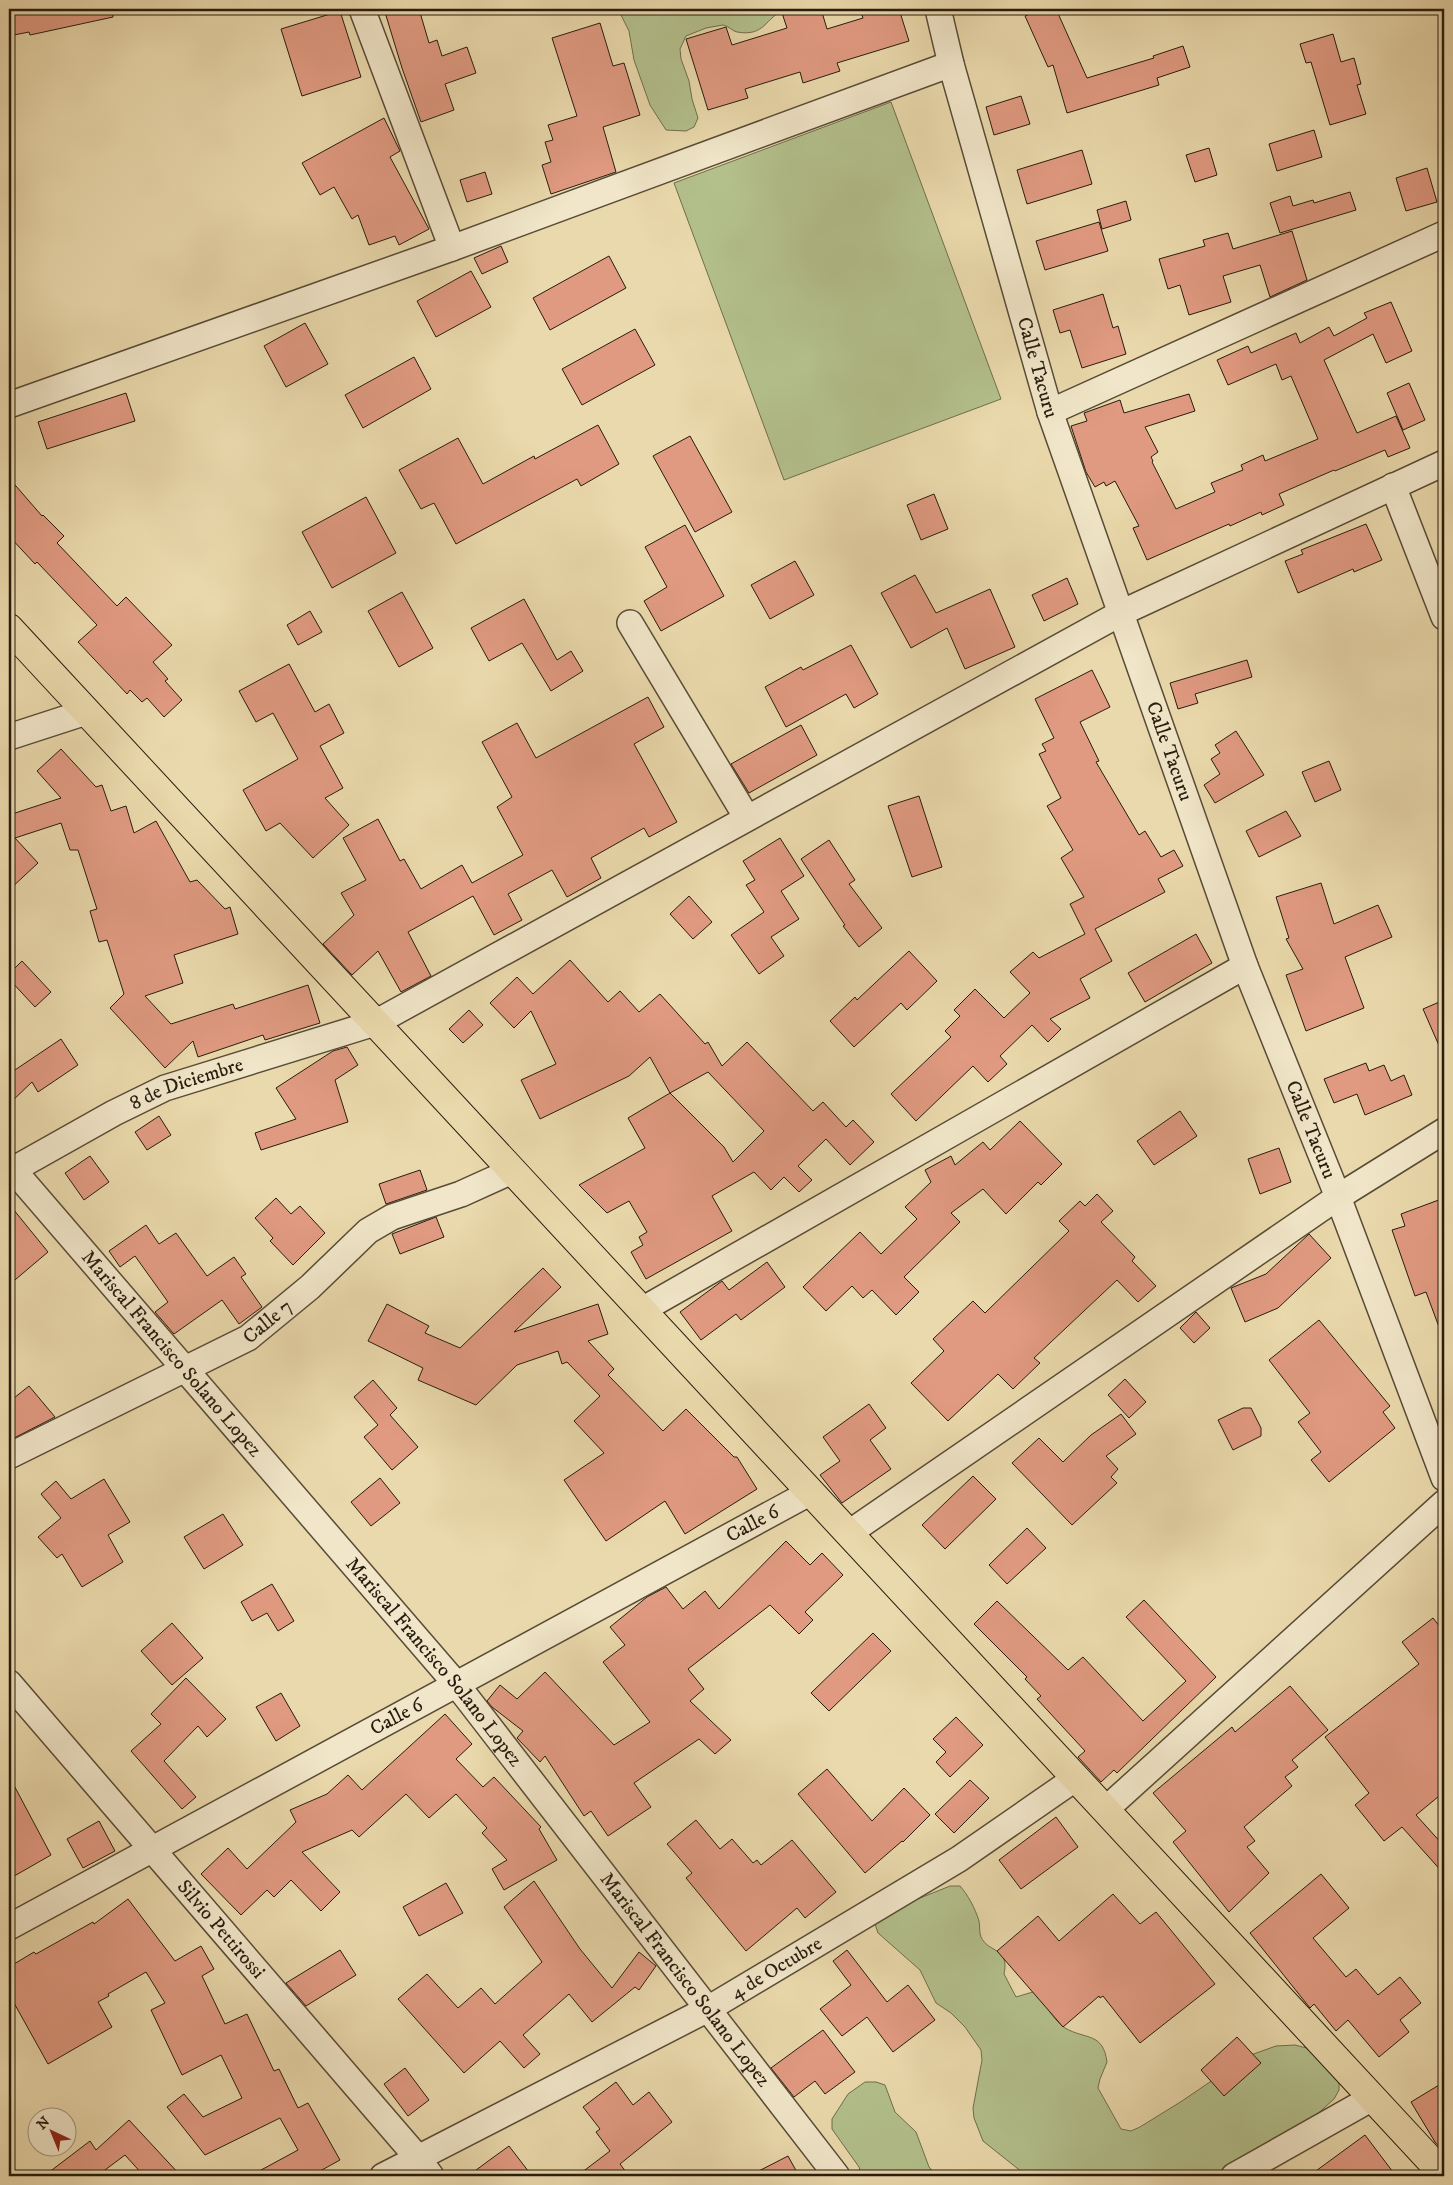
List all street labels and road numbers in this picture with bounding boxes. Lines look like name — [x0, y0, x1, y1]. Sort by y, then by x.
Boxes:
street label: Calle Tacuru — [1011, 314, 1064, 421]
street label: Calle Tacuru — [1140, 698, 1198, 804]
street label: 8 de Diciembre — [126, 1052, 246, 1116]
street label: Calle Tacuru — [1280, 1077, 1342, 1182]
street label: Mariscal Francisco Solano Lopez — [76, 1245, 268, 1462]
street label: Calle 7 — [238, 1294, 298, 1350]
street label: Calle 6 — [722, 1499, 784, 1548]
street label: Mariscal Francisco Solano Lopez — [340, 1552, 528, 1772]
street label: Calle 6 — [366, 1692, 428, 1741]
street label: Mariscal Francisco Solano Lopez — [594, 1867, 776, 2092]
street label: Silvio Pettirossi — [171, 1875, 271, 1984]
street label: 4 de Octubre — [726, 1931, 827, 2005]

